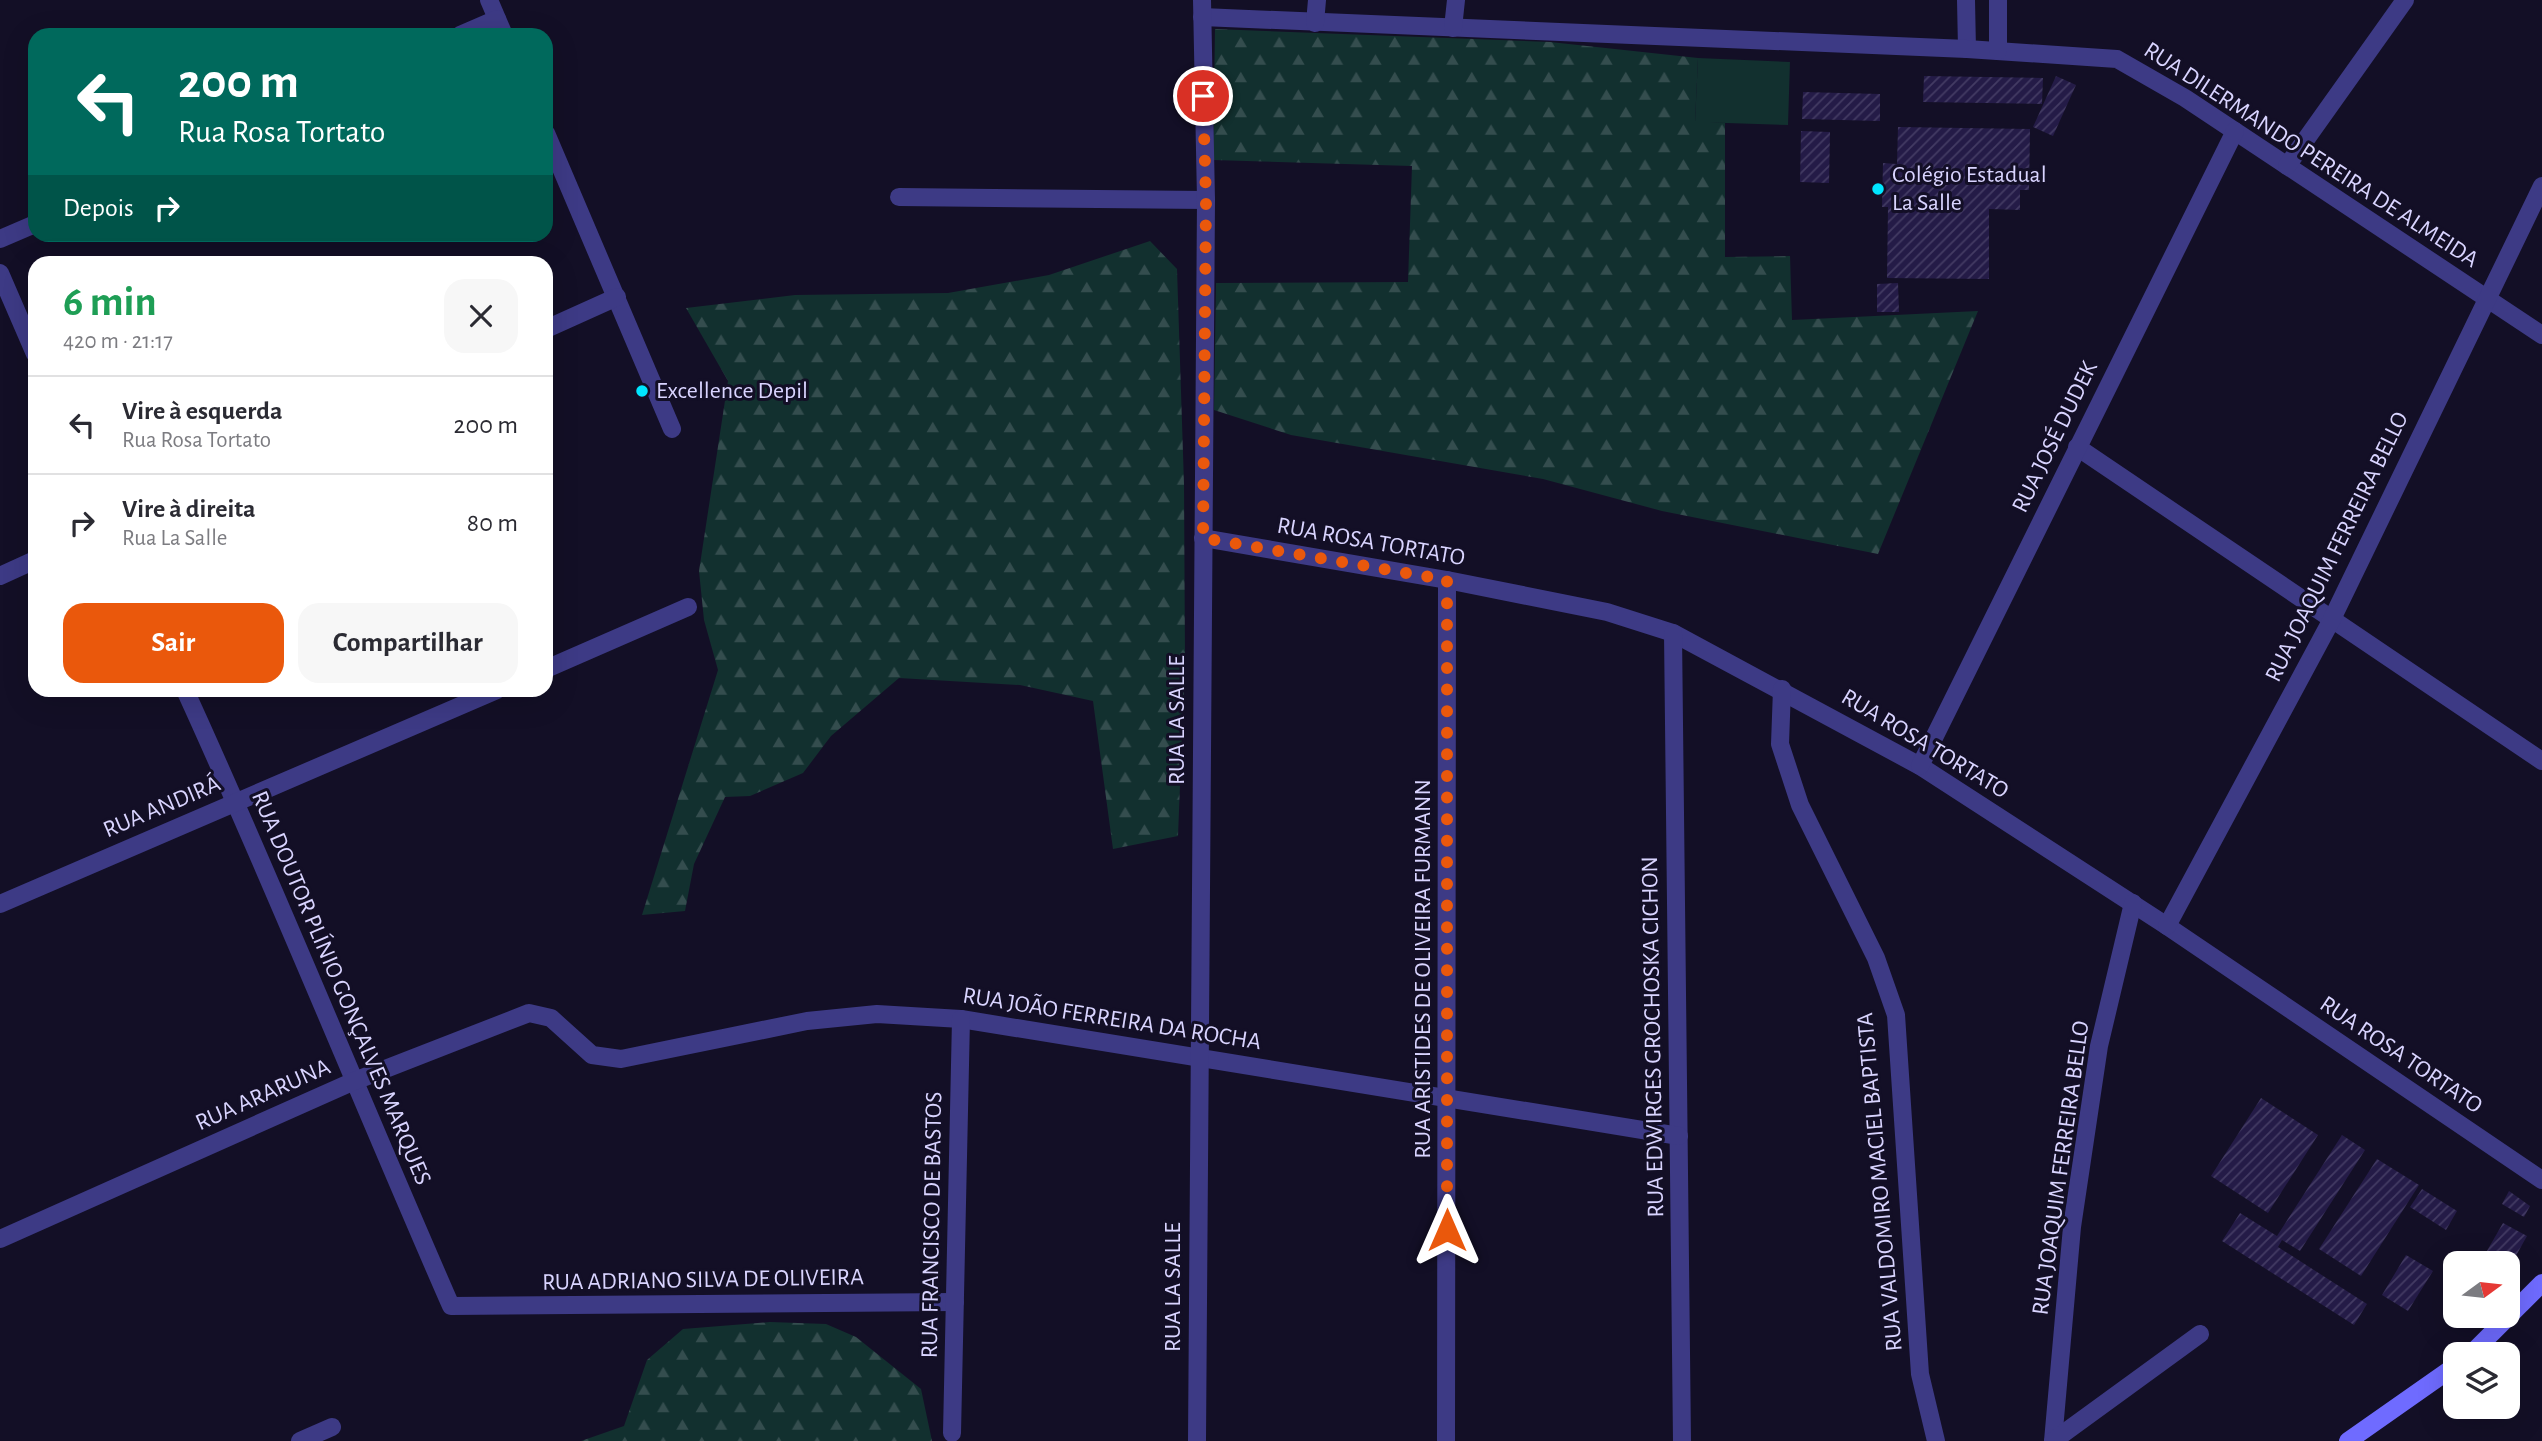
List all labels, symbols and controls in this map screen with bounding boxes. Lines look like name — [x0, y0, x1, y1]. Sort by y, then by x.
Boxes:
street label: RUA DILERMANDO PEREIRA DE ALMEIDA — [2140, 38, 2483, 272]
icon: left — [63, 56, 154, 147]
text: 200 m — [178, 58, 299, 107]
pin — [1173, 66, 1233, 126]
icon: arrive — [1184, 77, 1222, 115]
text: Rua Rosa Tortato — [178, 116, 386, 148]
place label: Colégio Estadual La Salle — [1892, 163, 2047, 215]
marker: Colégio Estadual La Salle — [1870, 181, 1886, 197]
icon: right — [148, 189, 186, 227]
text: Depois — [63, 195, 134, 221]
button: close — [444, 279, 518, 353]
text: 6 min — [63, 281, 157, 323]
text: 420 m · 21:17 — [63, 330, 173, 353]
street label: RUA JOSÉ DUDEK — [2006, 356, 2102, 516]
place label: Excellence Depil — [656, 379, 808, 403]
marker: Excellence Depil — [634, 383, 650, 399]
text: Vire à esquerda — [122, 398, 283, 424]
icon: left — [63, 406, 101, 444]
street label: RUA JOAQUIM FERREIRA BELLO — [2261, 408, 2413, 686]
text: 200 m — [454, 412, 518, 438]
text: Rua Rosa Tortato — [122, 429, 271, 452]
text: Vire à direita — [122, 496, 256, 522]
icon: right — [63, 504, 101, 542]
text: 80 m — [467, 510, 518, 536]
street label: RUA ROSA TORTATO — [1275, 514, 1467, 570]
text: Rua La Salle — [122, 527, 227, 550]
button: Sair — [63, 603, 284, 683]
button: Compartilhar — [298, 603, 518, 683]
street label: RUA LA SALLE — [1165, 655, 1189, 785]
street label: RUA ROSA TORTATO — [1837, 685, 2013, 803]
street label: RUA ANDIRÁ — [99, 770, 224, 842]
street label: RUA ARISTIDES DE OLIVEIRA FURMANN — [1411, 779, 1435, 1159]
street label: RUA DOUTOR PLÍNIO GONÇALVES MARQUES — [247, 787, 437, 1188]
street label: RUA EDWIRGES GROCHOSKA CICHON — [1638, 856, 1668, 1218]
street label: RUA JOÃO FERREIRA DA ROCHA — [961, 982, 1263, 1054]
street label: RUA ROSA TORTATO — [2315, 992, 2487, 1118]
street label: RUA VALDOMIRO MACIEL BAPTISTA — [1853, 1011, 1907, 1352]
street label: RUA JOAQUIM FERREIRA BELLO — [2028, 1019, 2094, 1317]
street label: RUA ARARUNA — [192, 1055, 334, 1135]
street label: RUA FRANCISCO DE BASTOS — [918, 1091, 946, 1359]
position arrow — [1410, 1193, 1484, 1267]
street label: RUA LA SALLE — [1161, 1222, 1185, 1352]
north arrow — [2443, 1251, 2520, 1328]
map controls — [2443, 1251, 2520, 1419]
street label: RUA ADRIANO SILVA DE OLIVEIRA — [542, 1265, 864, 1295]
button: layers — [2443, 1342, 2520, 1419]

